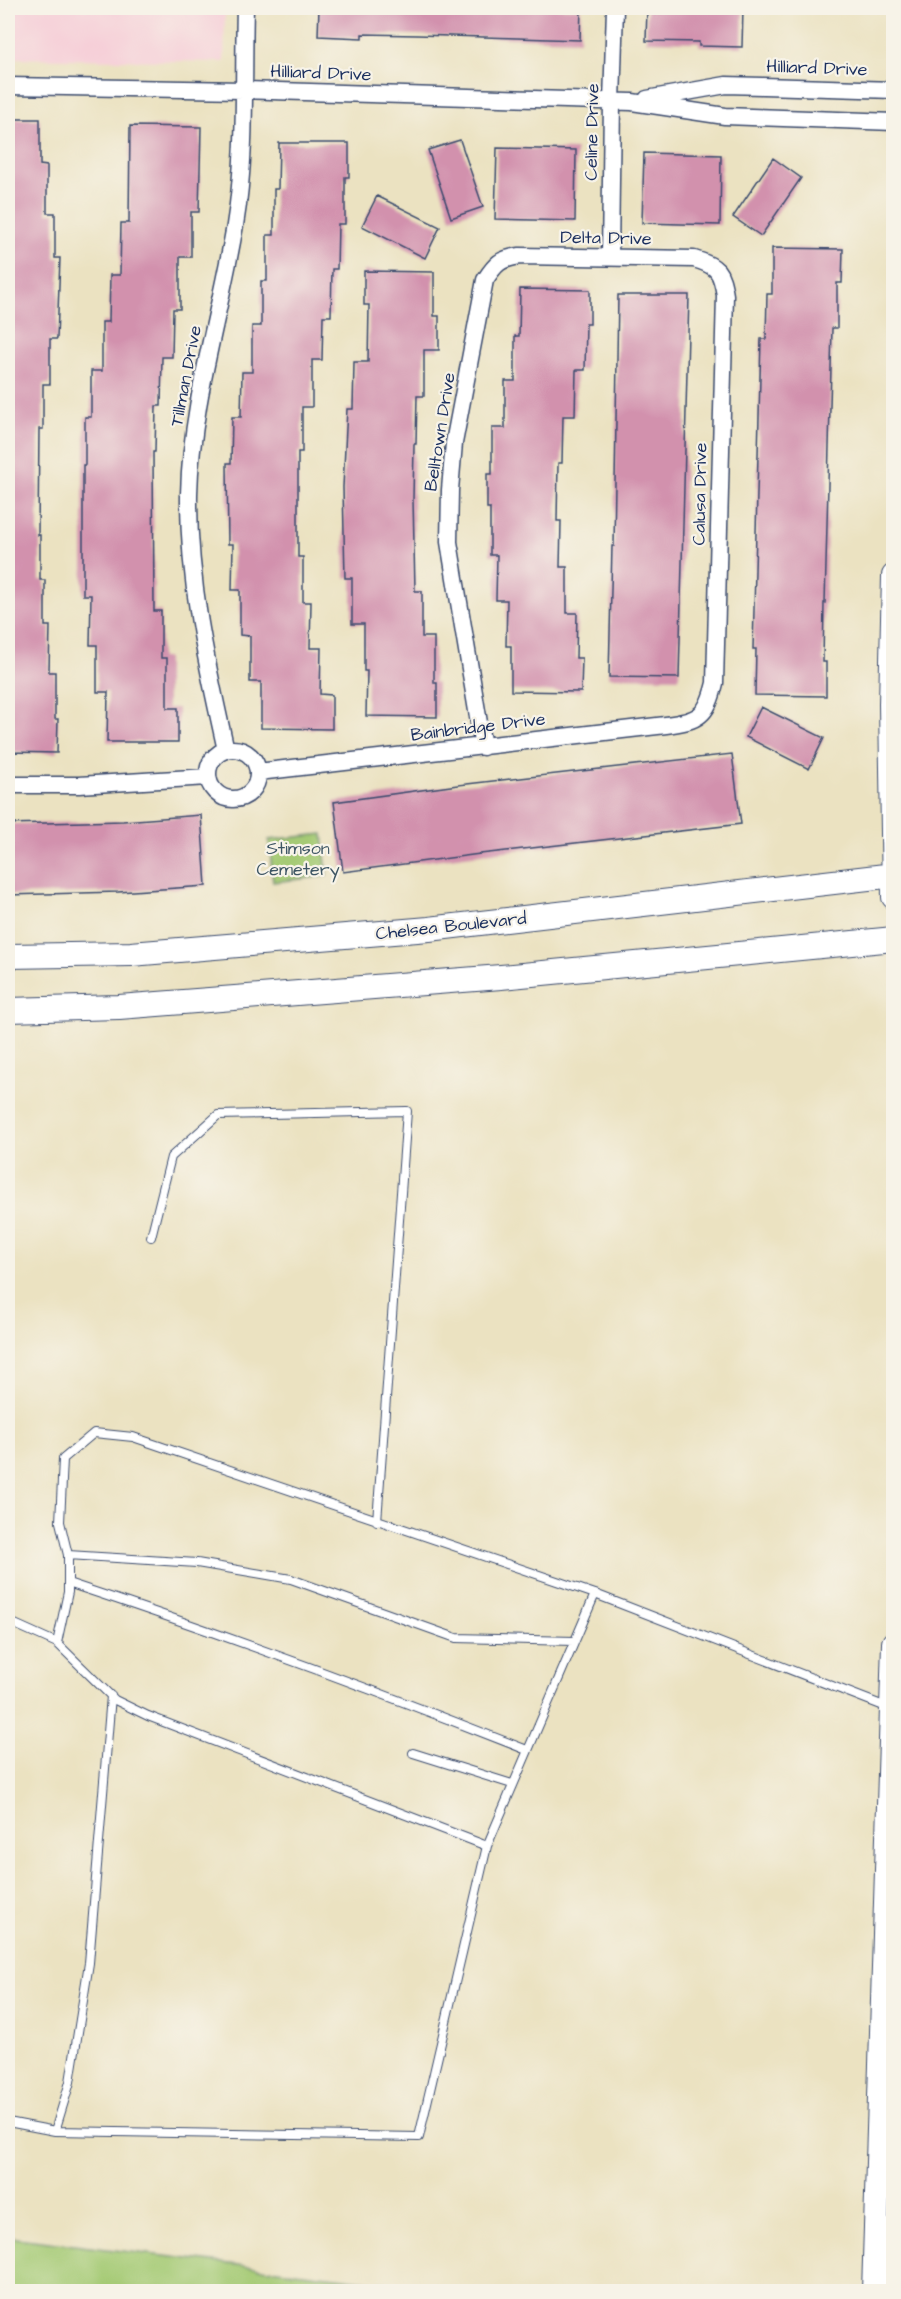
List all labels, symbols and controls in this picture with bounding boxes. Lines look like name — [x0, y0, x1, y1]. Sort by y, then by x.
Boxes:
street label: Hilliard Drive — [766, 54, 868, 82]
street label: Hilliard Drive — [270, 59, 372, 87]
street label: Celine Drive — [579, 83, 605, 181]
street label: Delta Drive — [560, 225, 652, 251]
street label: Tillman Drive — [164, 323, 208, 429]
street label: Belltown Drive — [418, 371, 462, 493]
street label: Calusa Drive — [687, 442, 713, 546]
street label: Bainbridge Drive — [409, 706, 547, 749]
park label: Stimson Cemetery — [256, 836, 340, 883]
street label: Chelsea Boulevard — [374, 906, 528, 946]

